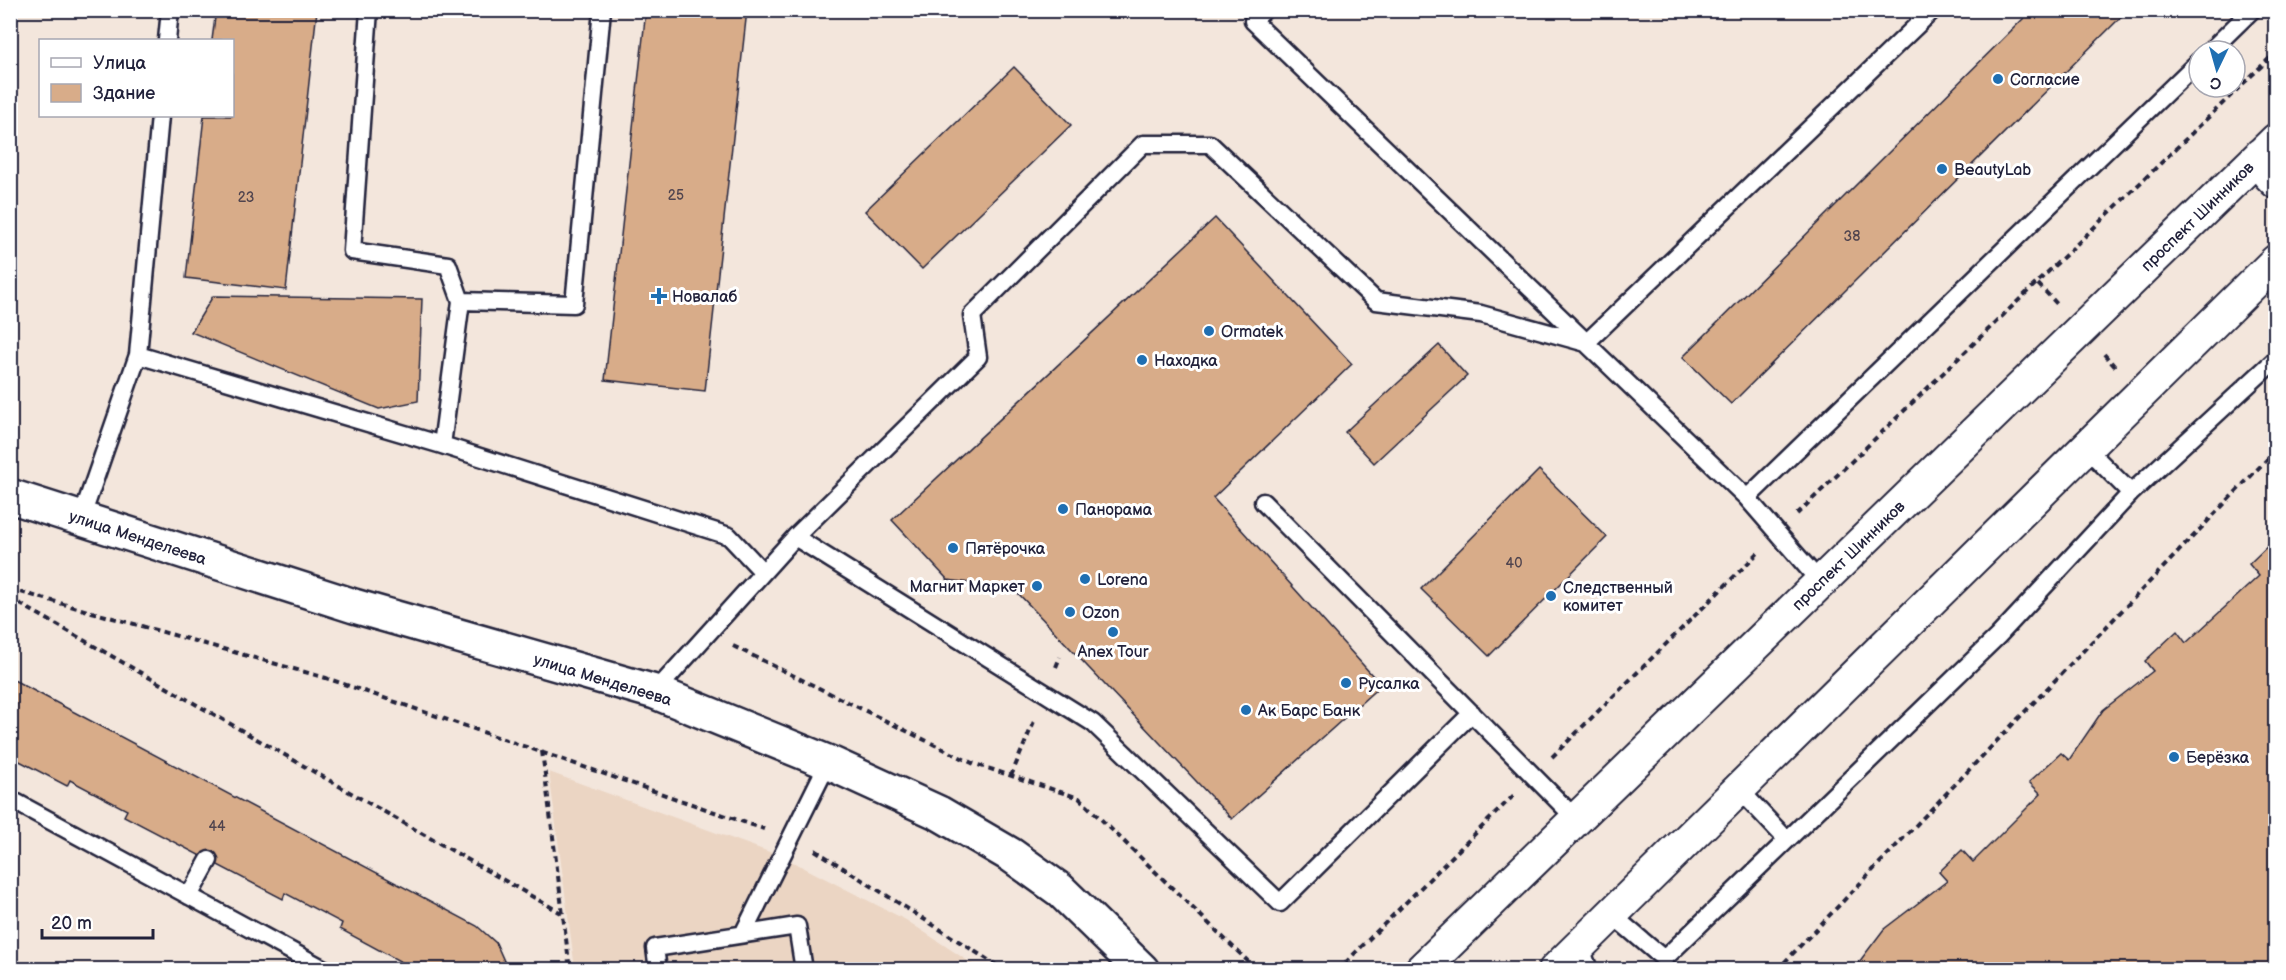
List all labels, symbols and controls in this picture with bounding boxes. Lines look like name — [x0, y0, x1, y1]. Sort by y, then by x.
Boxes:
legend — [39, 39, 234, 117]
north arrow — [2187, 39, 2247, 99]
text: Улица — [93, 53, 147, 74]
place label: Согласие — [2010, 71, 2080, 90]
marker: Согласие — [1991, 72, 2005, 86]
text: С — [2209, 72, 2222, 92]
text: Здание — [93, 83, 155, 104]
street label: проспект Шинников — [2138, 158, 2259, 276]
place label: BeautyLab — [1954, 161, 2031, 180]
marker: BeautyLab — [1935, 162, 1949, 176]
house number: 25 — [668, 187, 684, 204]
house number: 23 — [238, 189, 254, 206]
house number: 38 — [1844, 228, 1860, 245]
marker: Новалаб — [650, 287, 668, 305]
place label: Новалаб — [672, 288, 738, 307]
place label: Ormatek — [1221, 323, 1283, 342]
marker: Ormatek — [1202, 324, 1216, 338]
place label: Находка — [1154, 352, 1218, 371]
marker: Находка — [1135, 353, 1149, 367]
street label: проспект Шинников — [1789, 497, 1910, 615]
place label: Панорама — [1075, 501, 1153, 520]
marker: Панорама — [1056, 502, 1070, 516]
street label: улица Менделеева — [66, 507, 209, 570]
place label: Пятёрочка — [965, 540, 1046, 559]
marker: Пятёрочка — [946, 541, 960, 555]
house number: 40 — [1506, 555, 1522, 572]
place label: Lorena — [1097, 571, 1148, 590]
marker: Lorena — [1078, 572, 1092, 586]
place label: Магнит Маркет — [909, 578, 1026, 597]
marker: Магнит Маркет — [1030, 579, 1044, 593]
place label: Следственный комитет — [1563, 579, 1673, 616]
marker: Следственный комитет — [1544, 589, 1558, 603]
place label: Ozon — [1082, 604, 1120, 623]
marker: Ozon — [1063, 605, 1077, 619]
marker: Anex Tour — [1106, 625, 1120, 639]
place label: Anex Tour — [1078, 643, 1149, 662]
street label: улица Менделеева — [531, 650, 674, 711]
place label: Русалка — [1358, 675, 1420, 694]
marker: Русалка — [1339, 676, 1353, 690]
place label: Ак Барс Банк — [1257, 702, 1361, 721]
marker: Ак Барс Банк — [1239, 703, 1253, 717]
place label: Берёзка — [2186, 749, 2250, 768]
marker: Берёзка — [2167, 750, 2181, 764]
house number: 44 — [208, 818, 226, 835]
scale bar — [42, 902, 153, 940]
text: 20 m — [51, 913, 92, 934]

